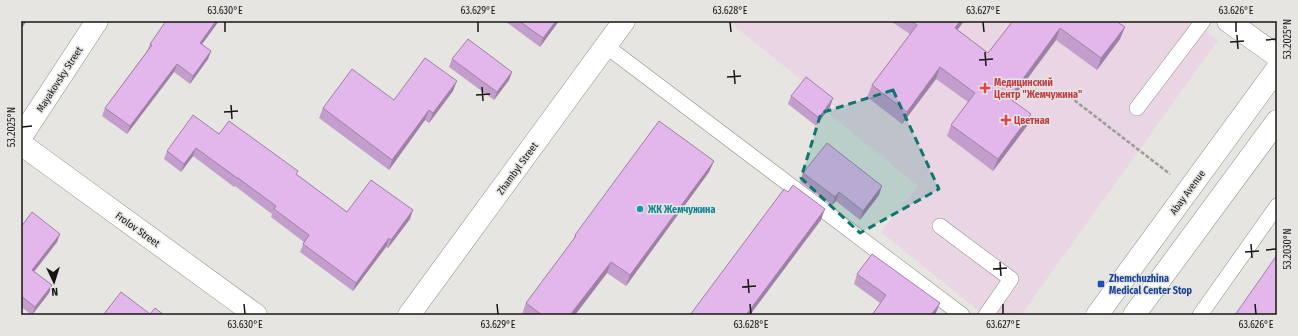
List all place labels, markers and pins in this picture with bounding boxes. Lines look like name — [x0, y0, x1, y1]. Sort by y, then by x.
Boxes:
place label: Медицинский Центр "Жемчужина" — [994, 77, 1082, 101]
marker: Медицинский Центр "Жемчужина" — [979, 82, 991, 94]
marker: Цветная — [1001, 115, 1011, 125]
place label: Цветная — [1014, 115, 1050, 127]
marker: ЖК Жемчужина — [635, 204, 645, 214]
place label: ЖК Жемчужина — [647, 204, 715, 216]
place label: Zhemchuzhina Medical Center Stop — [1109, 273, 1193, 297]
marker: Zhemchuzhina Medical Center Stop — [1096, 279, 1106, 289]

